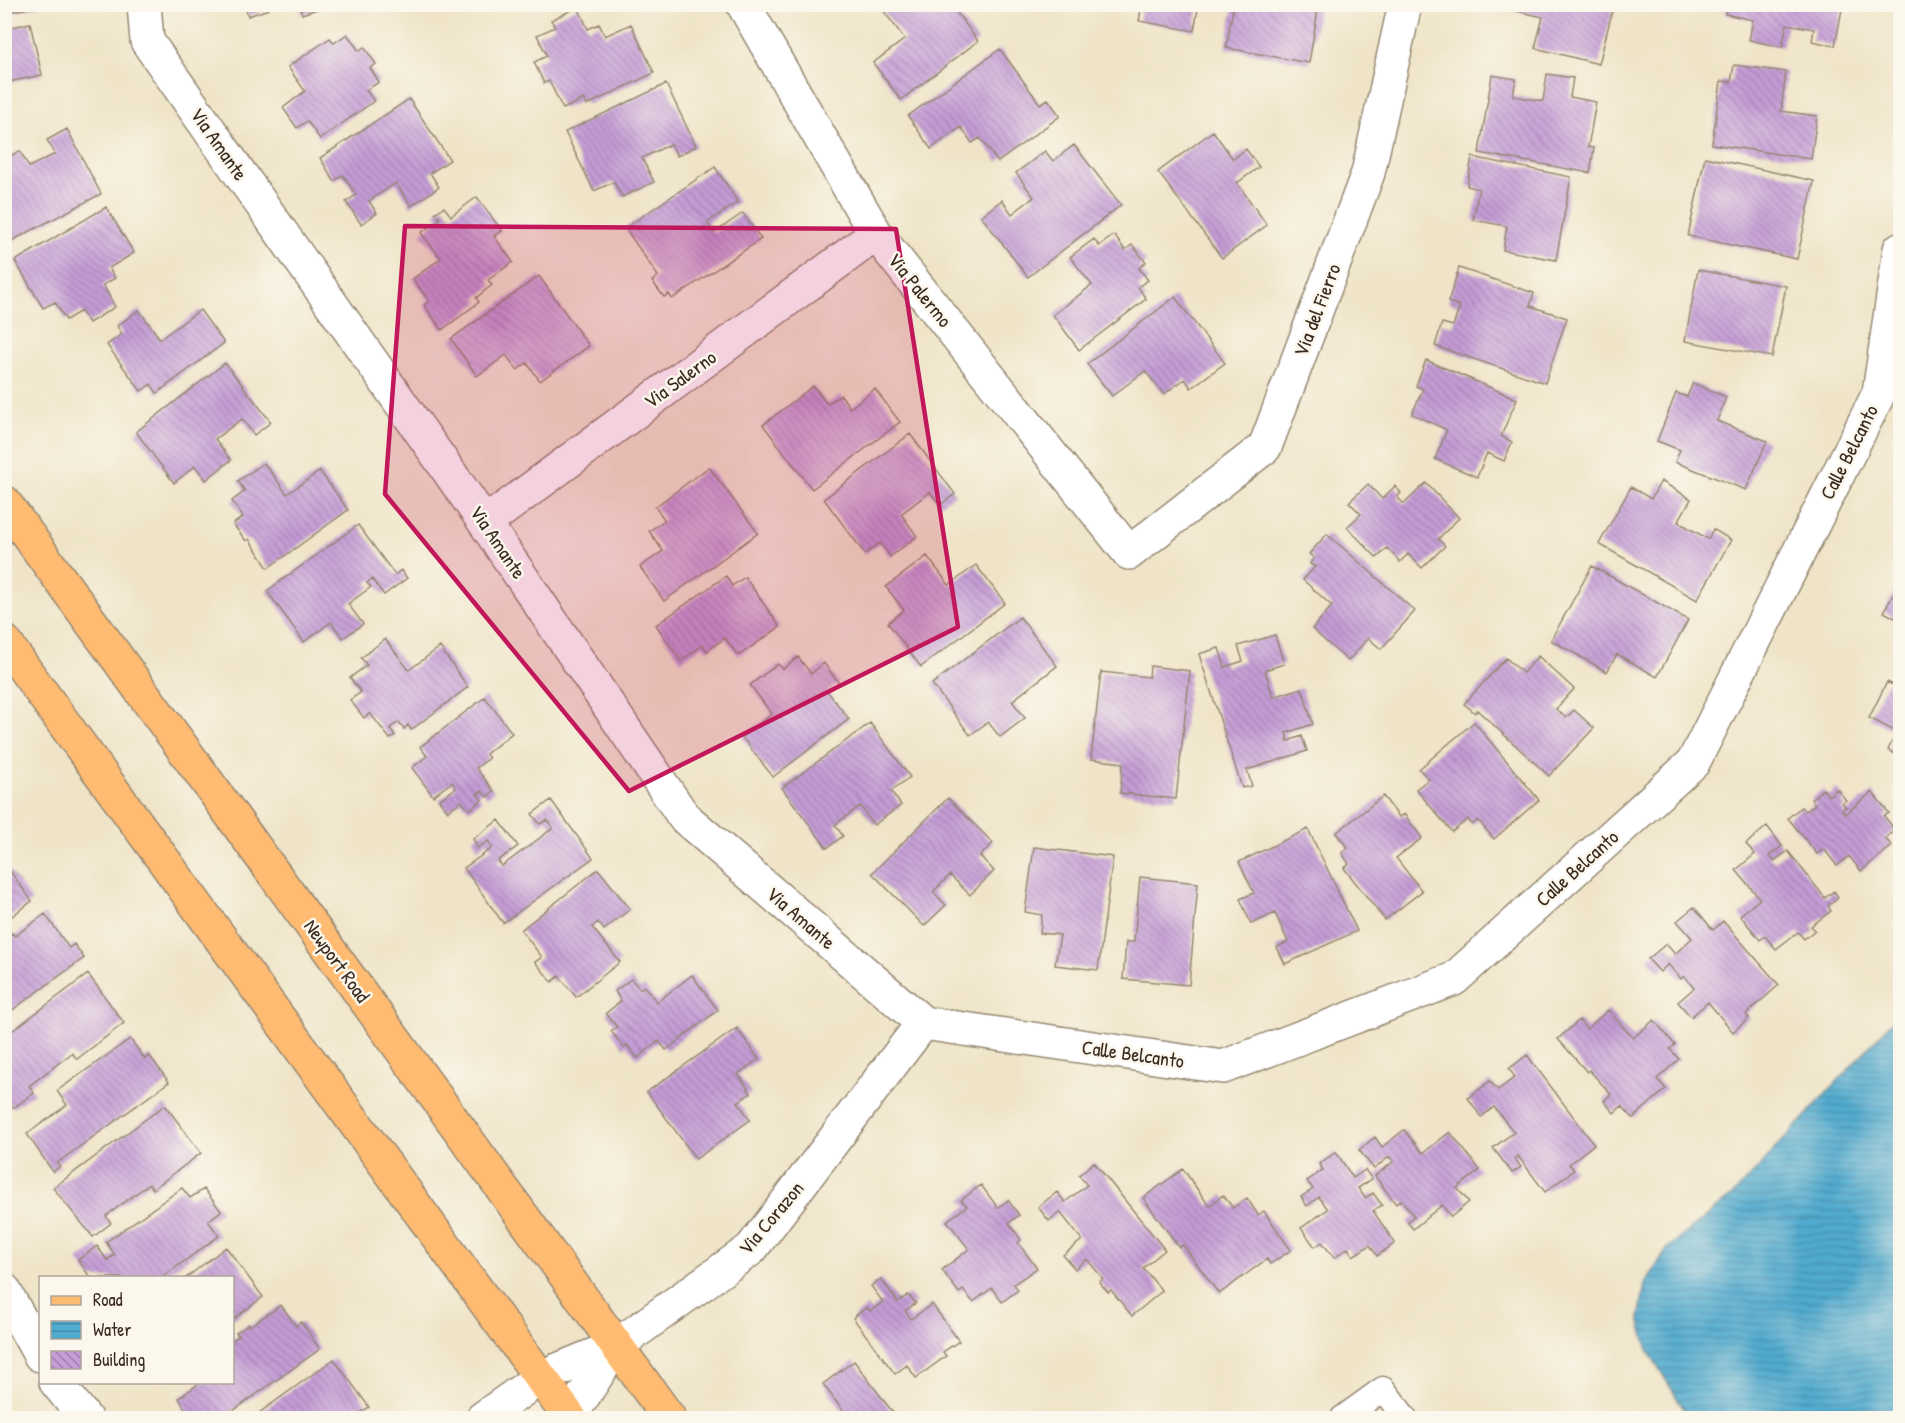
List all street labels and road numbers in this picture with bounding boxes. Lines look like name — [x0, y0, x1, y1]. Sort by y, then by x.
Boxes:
street label: Via Amante — [184, 102, 254, 186]
street label: Via Palermo — [882, 247, 959, 332]
street label: Via del Fierro — [1287, 260, 1347, 360]
street label: Via Salerno — [638, 343, 721, 414]
street label: Calle Belcanto — [1813, 400, 1884, 504]
street label: Via Amante — [464, 500, 533, 584]
street label: Calle Belcanto — [1529, 823, 1624, 912]
street label: Via Amante — [761, 880, 842, 955]
street label: Newport Road — [298, 914, 377, 1008]
street label: Calle Belcanto — [1080, 1033, 1186, 1074]
street label: Via Corazon — [732, 1175, 809, 1260]

